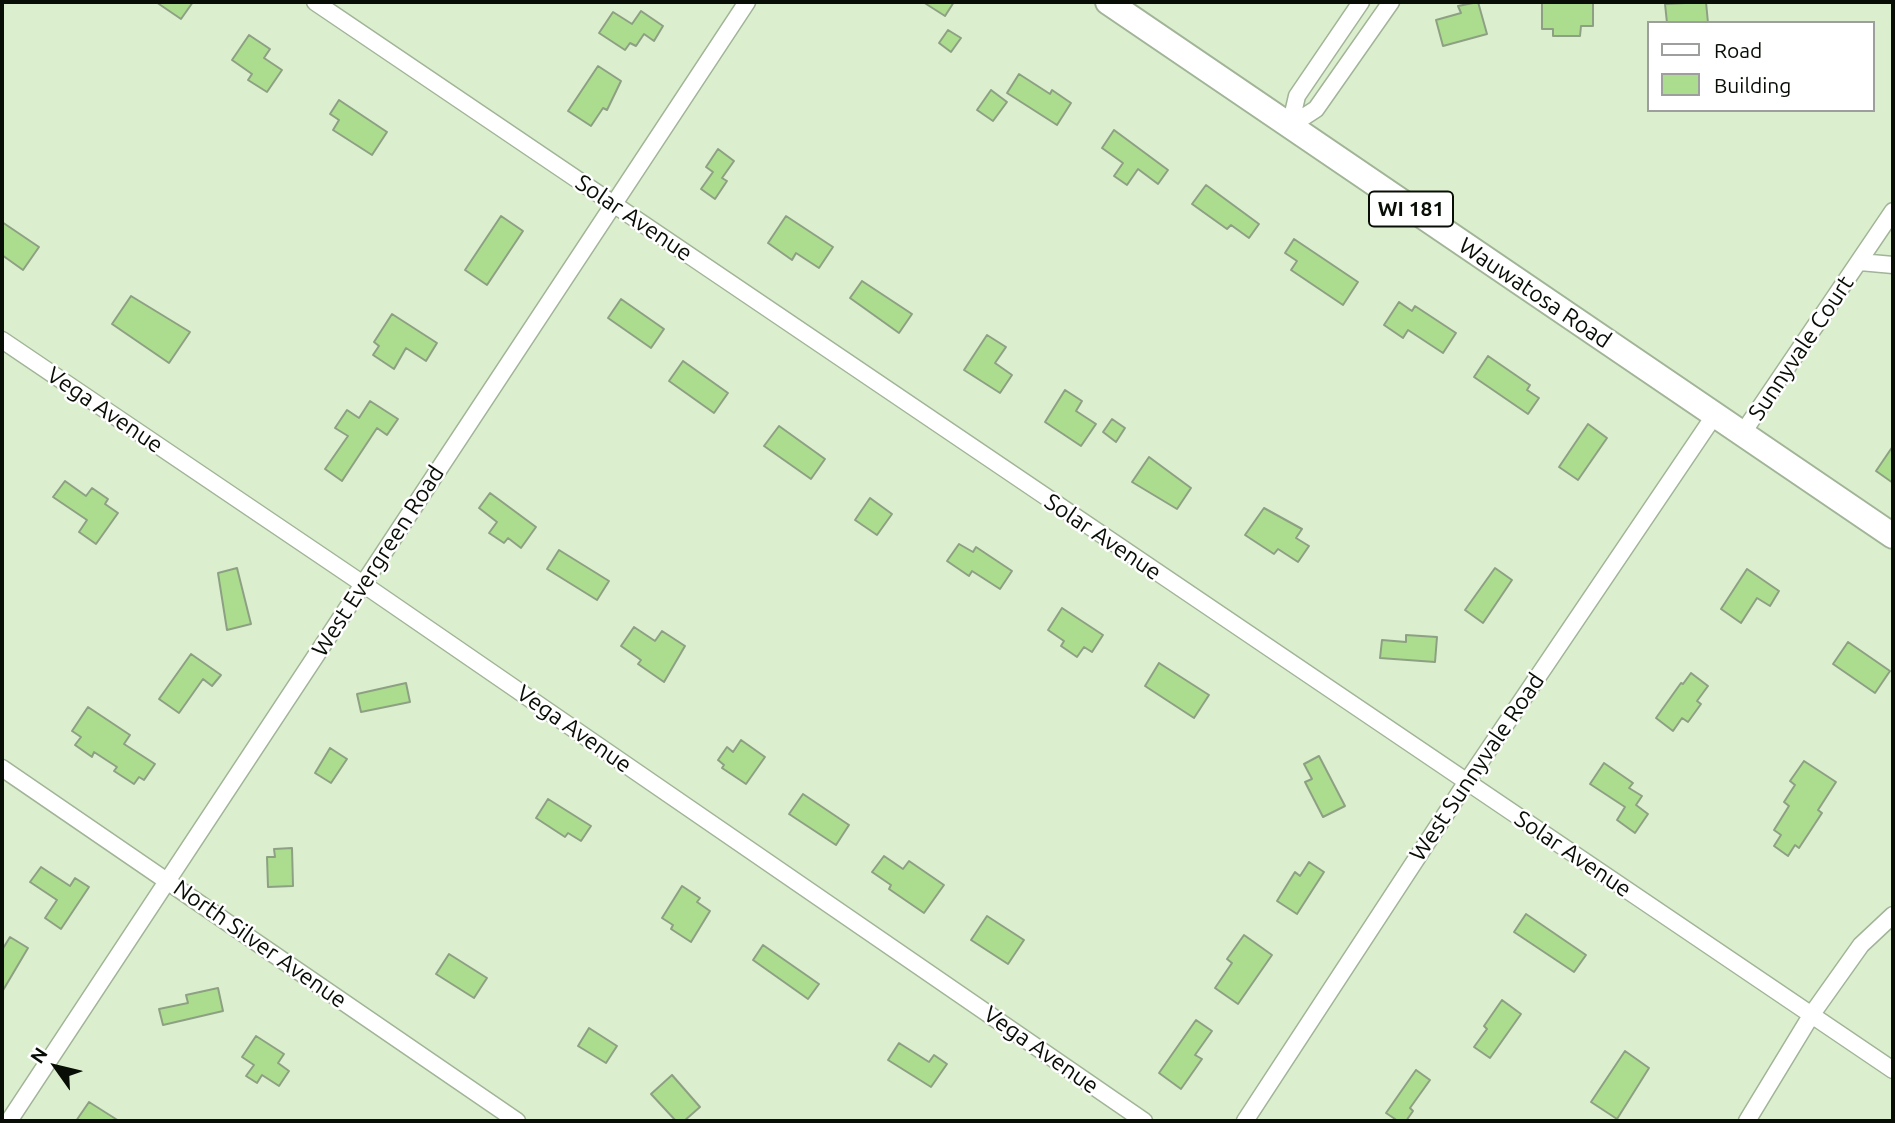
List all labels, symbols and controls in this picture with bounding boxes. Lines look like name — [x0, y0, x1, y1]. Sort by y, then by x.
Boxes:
legend — [1646, 21, 1874, 112]
text: Road — [1714, 38, 1762, 62]
text: Building — [1714, 73, 1791, 97]
street label: Solar Avenue — [570, 169, 698, 267]
road number: WI 181 — [1369, 192, 1453, 227]
street label: Wauwatosa Road — [1454, 232, 1616, 354]
street label: Sunnyvale Court — [1743, 271, 1859, 425]
street label: Vega Avenue — [42, 361, 168, 459]
street label: West Evergreen Road — [306, 460, 450, 662]
street label: Solar Avenue — [1039, 488, 1167, 586]
street label: West Sunnyvale Road — [1404, 668, 1550, 866]
street label: Vega Avenue — [511, 679, 637, 779]
street label: Solar Avenue — [1509, 805, 1637, 903]
street label: North Silver Avenue — [168, 874, 352, 1014]
street label: Vega Avenue — [978, 1000, 1104, 1100]
north arrow — [21, 1032, 91, 1102]
text: N — [26, 1043, 52, 1067]

